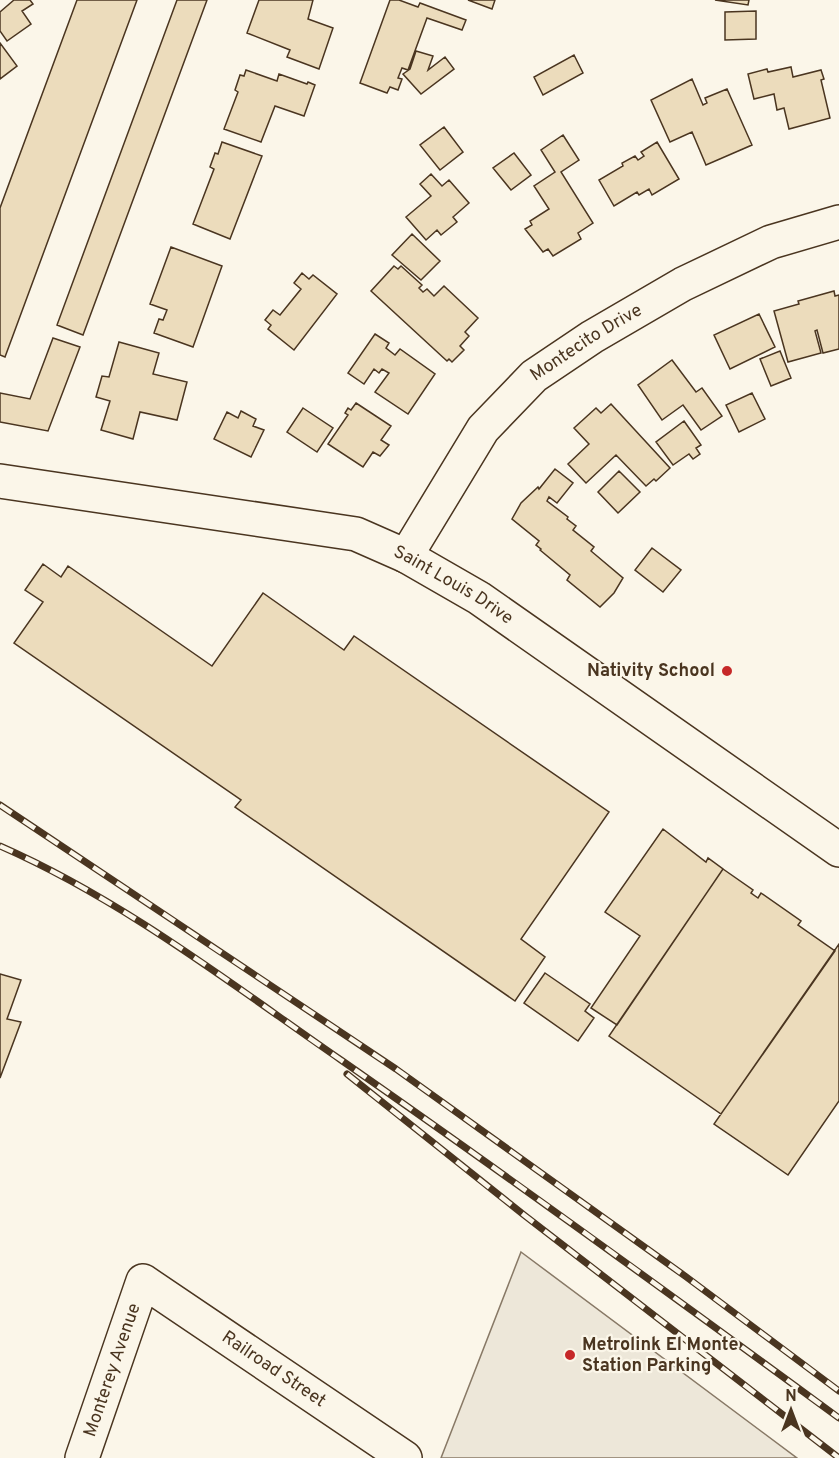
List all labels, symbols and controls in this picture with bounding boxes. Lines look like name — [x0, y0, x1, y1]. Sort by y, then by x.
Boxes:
street label: Montecito Drive — [526, 299, 646, 387]
street label: Saint Louis Drive — [390, 540, 518, 630]
place label: Nativity School — [587, 660, 715, 683]
marker: Nativity School — [720, 664, 734, 678]
street label: Monterey Avenue — [79, 1300, 146, 1440]
street label: Railroad Street — [217, 1326, 330, 1413]
place label: Metrolink El Monte Station Parking — [582, 1334, 739, 1378]
marker: Metrolink El Monte Station Parking — [563, 1348, 577, 1362]
north arrow — [761, 1380, 821, 1440]
text: N — [785, 1387, 797, 1407]

